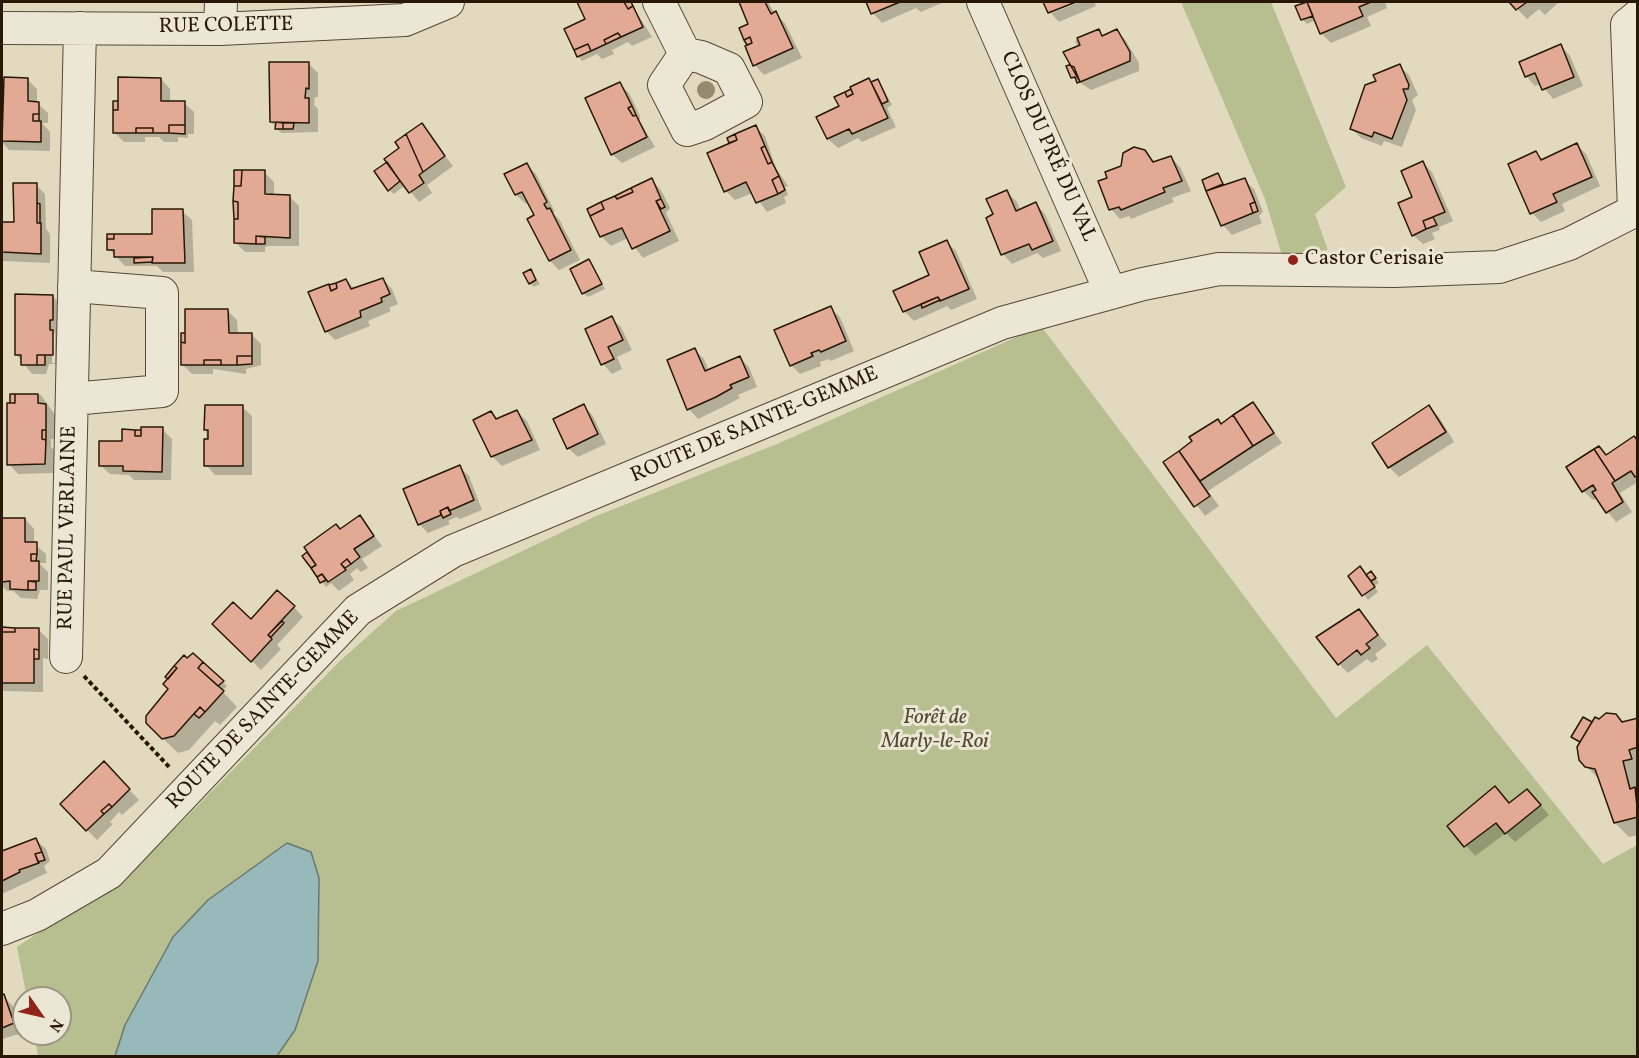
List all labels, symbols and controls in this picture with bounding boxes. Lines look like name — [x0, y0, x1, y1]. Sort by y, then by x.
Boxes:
street label: RUE COLETTE — [158, 13, 294, 41]
street label: CLOS DU PRÉ DU VAL — [994, 48, 1100, 246]
place label: Castor Cerisaie — [1305, 247, 1444, 273]
marker: Castor Cerisaie — [1286, 253, 1300, 267]
street label: ROUTE DE SAINTE-GEMME — [627, 362, 883, 490]
street label: RUE PAUL VERLAINE — [55, 426, 83, 630]
street label: ROUTE DE SAINTE-GEMME — [162, 606, 366, 816]
park label: Forêt de Marly-le-Roi — [882, 706, 988, 756]
north arrow — [12, 986, 72, 1046]
text: N — [43, 1014, 68, 1036]

